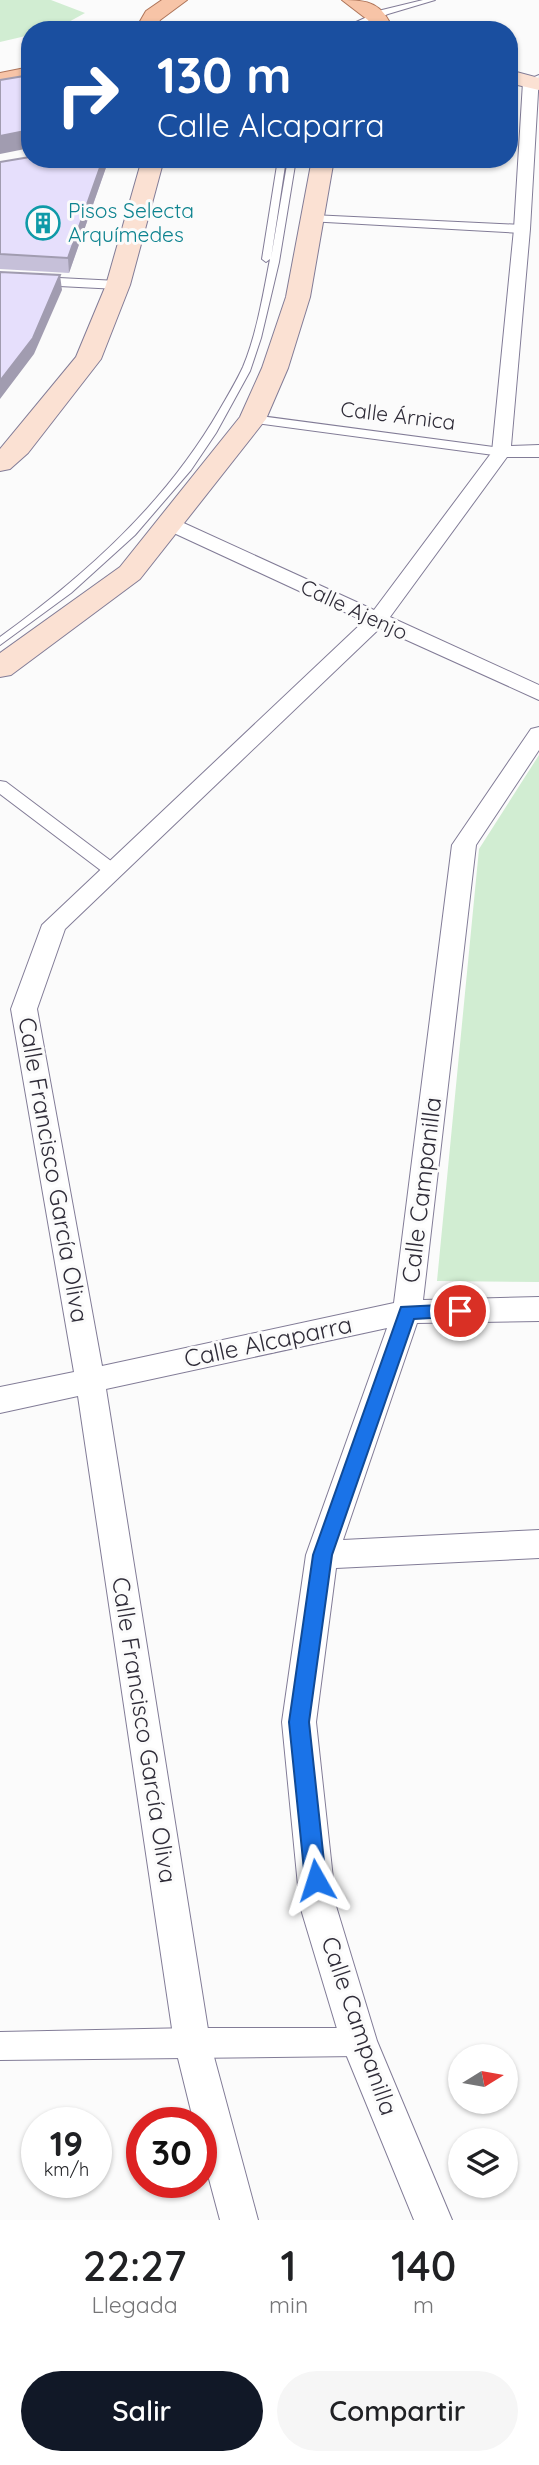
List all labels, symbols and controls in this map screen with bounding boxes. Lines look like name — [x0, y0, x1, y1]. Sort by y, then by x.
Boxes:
text: 130 m — [157, 44, 291, 105]
icon: right — [42, 49, 133, 140]
text: Calle Alcaparra — [157, 105, 385, 145]
place label: Pisos Selecta Arquímedes — [68, 197, 194, 247]
building icon: Pisos Selecta Arquímedes — [24, 204, 62, 242]
street label: Calle Árnica — [339, 395, 457, 435]
street label: Calle Ajenjo — [297, 573, 412, 645]
street label: Calle Francisco García Oliva — [12, 1015, 96, 1325]
street label: Calle Campanilla — [395, 1095, 447, 1284]
pin — [430, 1281, 490, 1341]
icon: arrive — [441, 1292, 479, 1330]
street label: Calle Alcaparra — [181, 1309, 354, 1373]
street label: Calle Francisco García Oliva — [106, 1575, 184, 1885]
position arrow — [279, 1843, 353, 1917]
street label: Calle Campanilla — [315, 1932, 405, 2119]
north arrow — [448, 2044, 518, 2114]
map controls — [448, 2044, 518, 2198]
speed limit sign: 30 — [126, 2107, 217, 2198]
text: 19 — [50, 2121, 83, 2165]
button: layers — [448, 2128, 518, 2198]
text: km/h — [44, 2158, 89, 2181]
text: 22:27 — [83, 2239, 186, 2292]
text: 1 — [281, 2239, 297, 2292]
text: 140 — [391, 2239, 456, 2292]
text: Llegada — [91, 2290, 178, 2319]
text: min — [269, 2290, 308, 2319]
text: m — [413, 2290, 434, 2319]
button: Salir — [21, 2371, 263, 2451]
button: Compartir — [277, 2371, 518, 2451]

